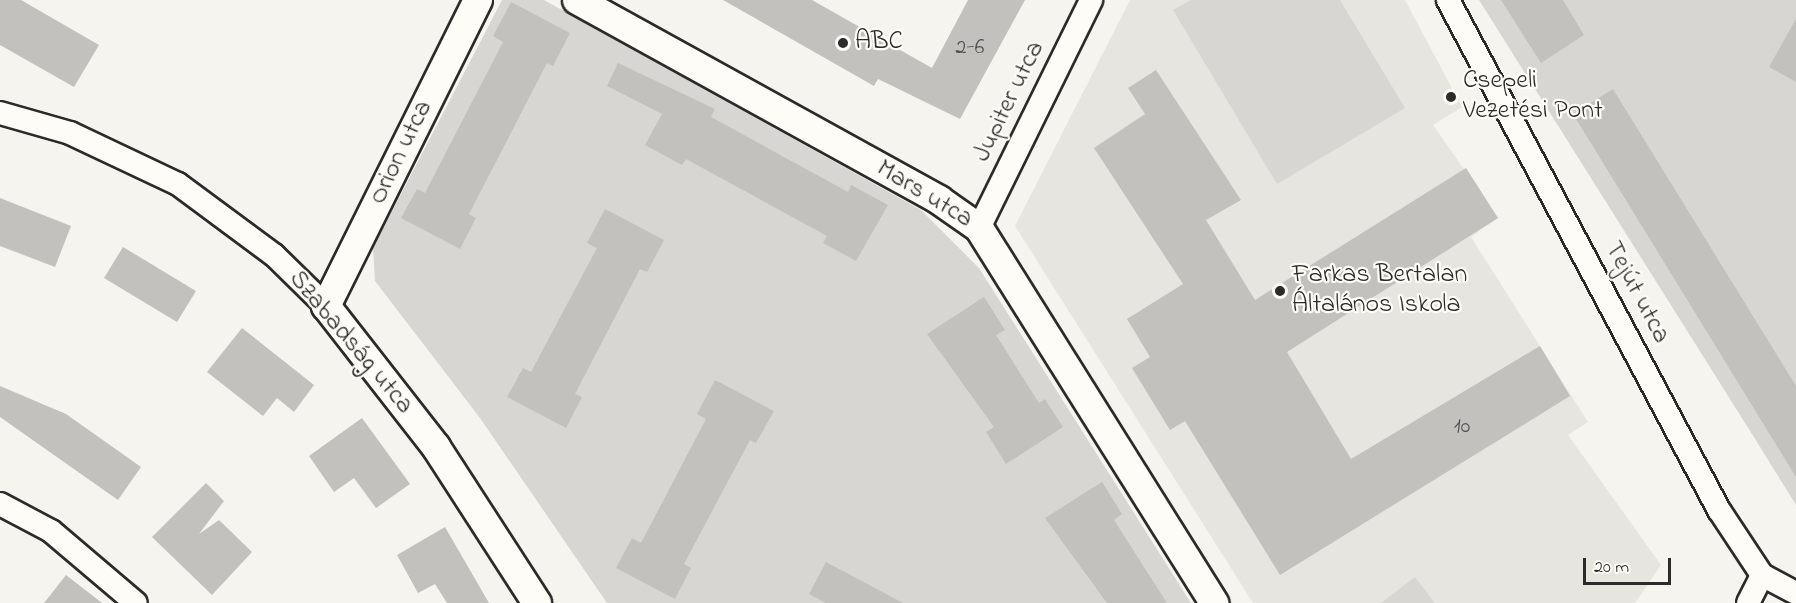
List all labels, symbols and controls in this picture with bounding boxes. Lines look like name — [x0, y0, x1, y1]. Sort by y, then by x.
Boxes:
place label: ABC — [855, 27, 903, 59]
marker: ABC — [836, 36, 850, 50]
house number: 2-6 — [956, 36, 984, 62]
street label: Jupiter utca — [967, 37, 1053, 167]
place label: Csepeli Vezetési Pont — [1463, 66, 1603, 128]
marker: Csepeli Vezetési Pont — [1444, 90, 1458, 104]
street label: Orion utca — [363, 96, 441, 210]
street label: Mars utca — [870, 154, 978, 236]
street label: Tejút utca — [1596, 237, 1676, 349]
place label: Farkas Bertalan Általános Iskola — [1292, 260, 1467, 322]
street label: Szabadság utca — [281, 265, 419, 421]
marker: Farkas Bertalan Általános Iskola — [1273, 284, 1287, 298]
house number: 10 — [1454, 415, 1470, 441]
scale bar — [1586, 546, 1674, 584]
text: 20 m — [1594, 555, 1629, 581]

